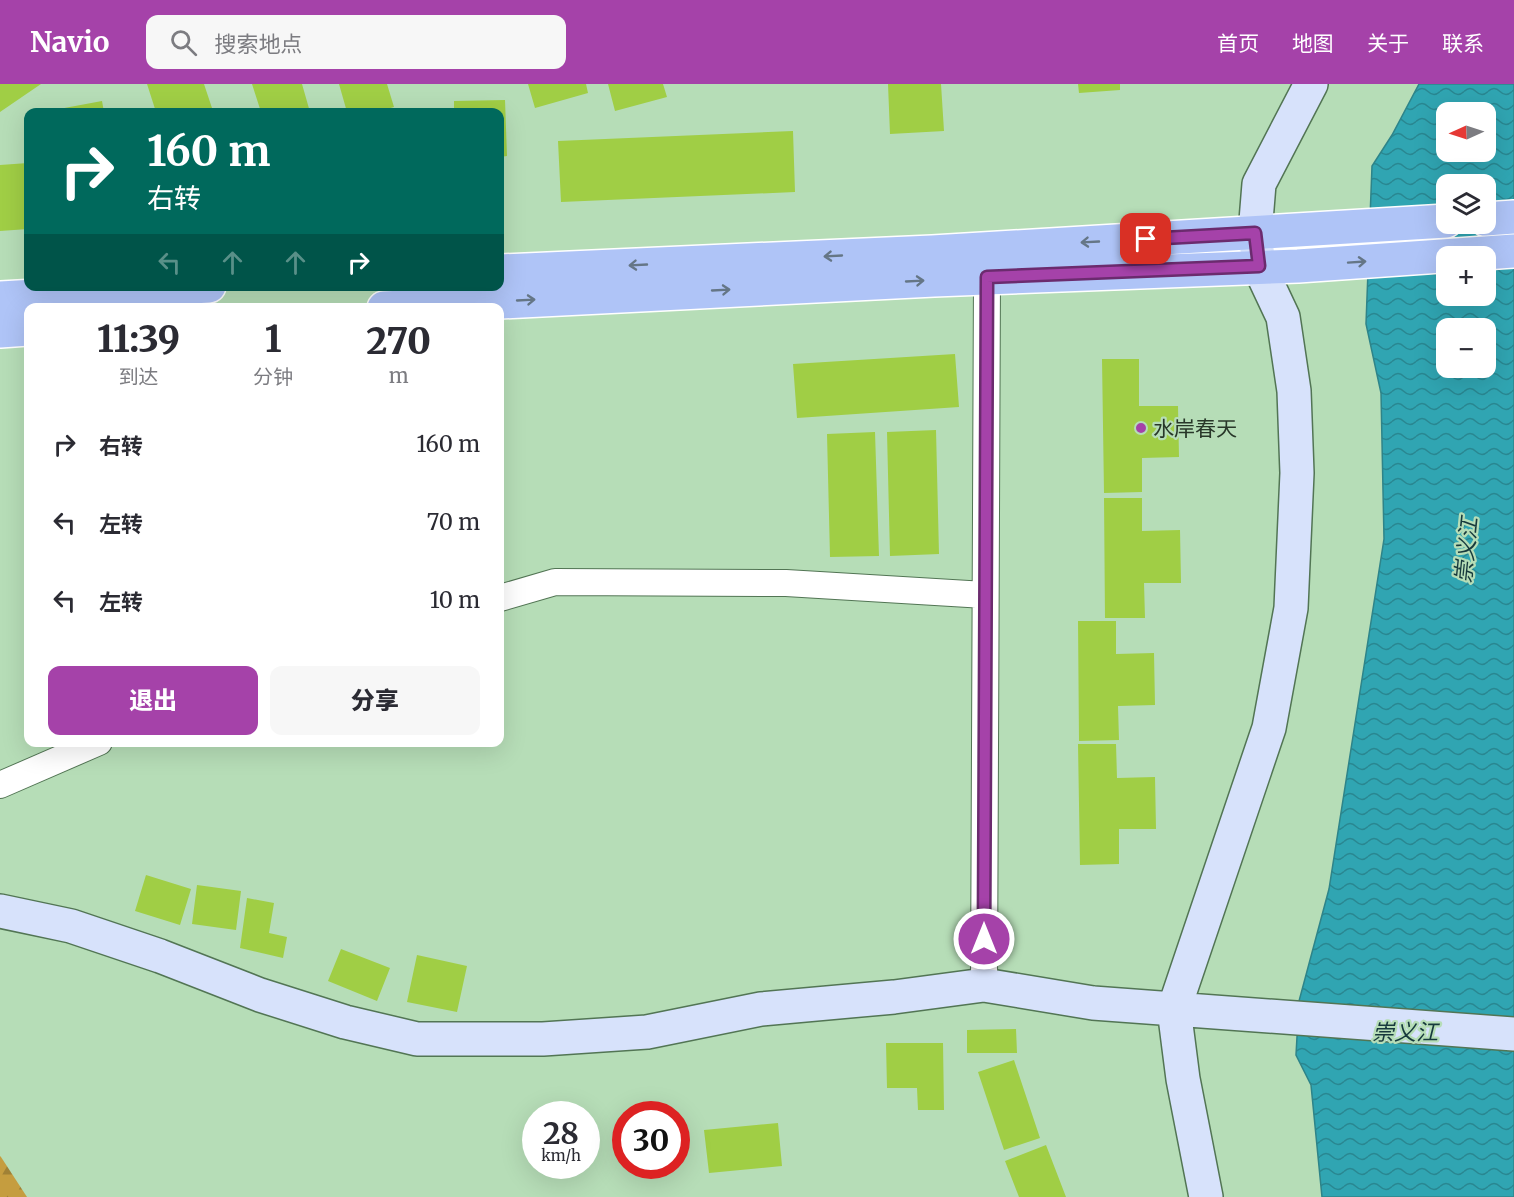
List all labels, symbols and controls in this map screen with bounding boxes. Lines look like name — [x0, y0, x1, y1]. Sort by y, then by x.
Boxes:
search box — [146, 15, 566, 69]
text: Navio — [30, 24, 110, 60]
icon: search — [167, 26, 200, 59]
text: 搜索地点 — [215, 30, 303, 58]
text: 首页 — [1217, 30, 1259, 57]
text: 地图 — [1292, 30, 1334, 57]
text: 关于 — [1367, 30, 1409, 57]
text: 联系 — [1442, 30, 1484, 57]
north arrow — [1436, 102, 1496, 162]
map controls — [1436, 102, 1496, 378]
text: 160 m — [147, 125, 271, 177]
icon: right — [48, 132, 126, 210]
button: layers — [1436, 174, 1496, 234]
text: 右转 — [147, 181, 201, 215]
pin — [1120, 213, 1171, 264]
icon: arrive — [1129, 222, 1162, 255]
one-way arrow — [1081, 237, 1101, 248]
icon: left — [153, 246, 186, 279]
icon: ahead — [216, 246, 249, 279]
icon: ahead — [279, 246, 312, 279]
icon: right — [342, 246, 375, 279]
button: + — [1436, 246, 1496, 306]
one-way arrow — [823, 251, 843, 262]
one-way arrow — [1346, 256, 1366, 267]
one-way arrow — [629, 260, 648, 271]
one-way arrow — [905, 275, 925, 286]
one-way arrow — [710, 285, 730, 296]
one-way arrow — [515, 295, 535, 306]
text: 11:39 — [97, 317, 180, 362]
text: 1 — [265, 317, 282, 362]
button: − — [1436, 318, 1496, 378]
text: 270 — [366, 319, 431, 364]
text: m — [389, 363, 409, 388]
text: 到达 — [119, 364, 159, 389]
text: 分钟 — [253, 364, 293, 389]
place label: 水岸春天 — [1153, 415, 1237, 442]
marker: 水岸春天 — [1134, 421, 1148, 435]
icon: right — [48, 428, 81, 461]
text: 160 m — [416, 430, 480, 458]
text: 右转 — [99, 432, 143, 460]
icon: left — [48, 506, 81, 539]
text: 70 m — [427, 508, 480, 536]
text: 左转 — [99, 510, 143, 538]
water label: 崇义江 — [1449, 514, 1484, 584]
icon: left — [48, 584, 81, 617]
text: 10 m — [430, 586, 480, 614]
text: 左转 — [99, 588, 143, 616]
button: 退出 — [48, 666, 258, 735]
button: 分享 — [270, 666, 480, 735]
position arrow — [952, 907, 1016, 971]
water label: 崇义江 — [1372, 1018, 1440, 1046]
speed limit sign: 30 — [612, 1101, 690, 1179]
text: 28 — [543, 1114, 579, 1152]
text: km/h — [541, 1146, 581, 1165]

